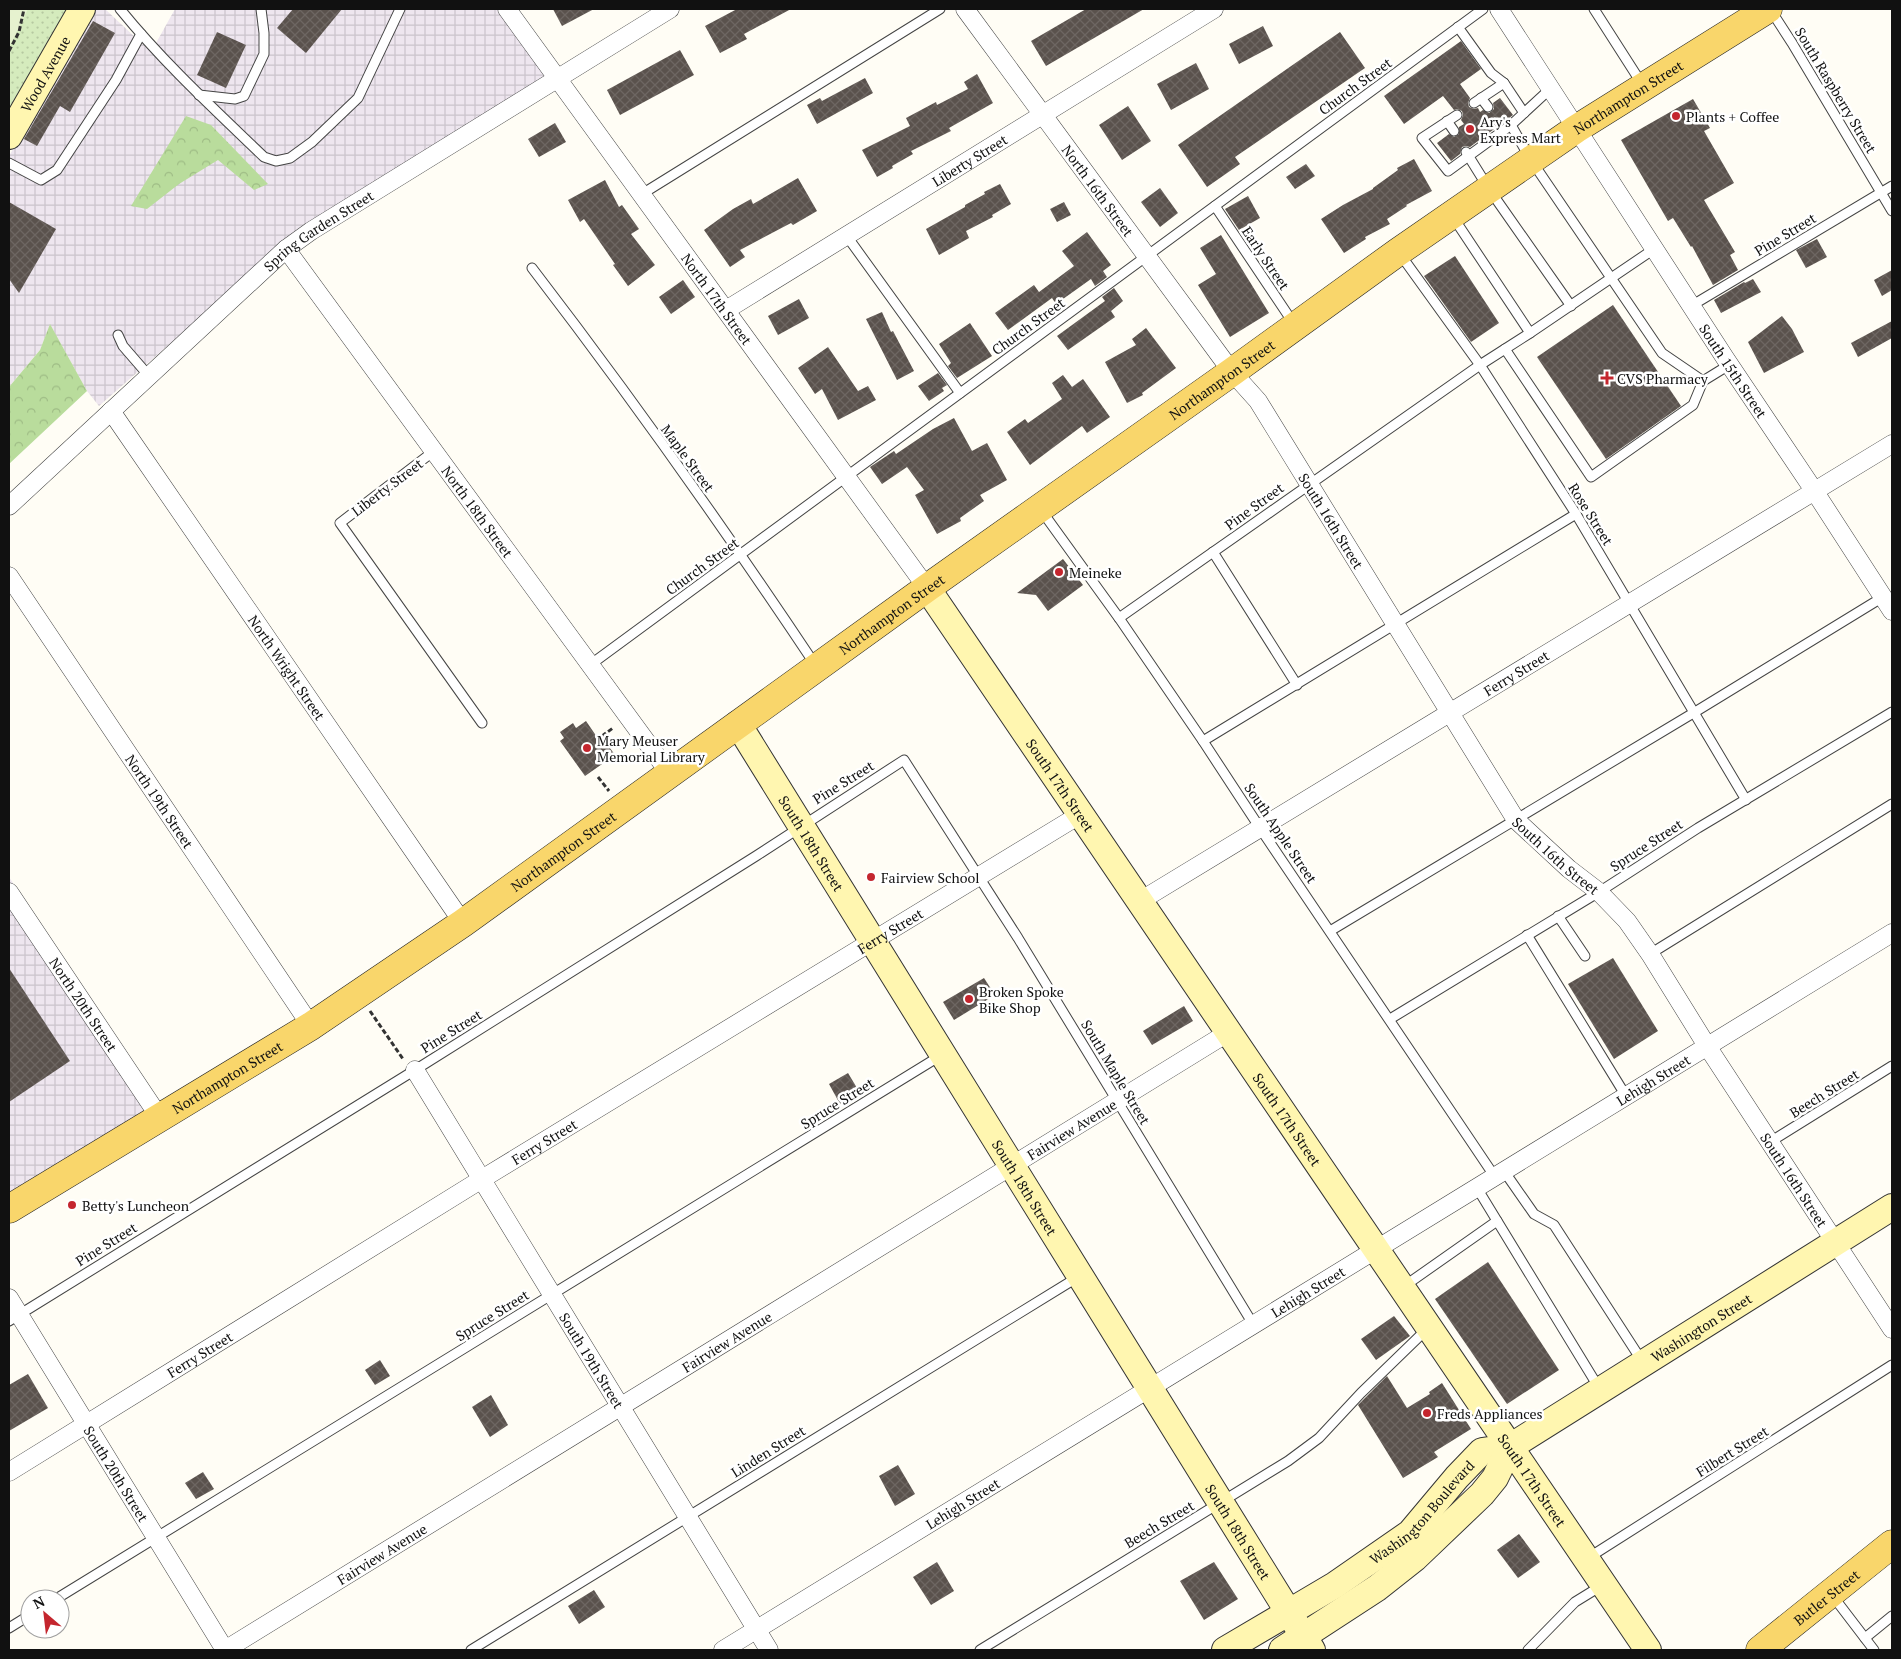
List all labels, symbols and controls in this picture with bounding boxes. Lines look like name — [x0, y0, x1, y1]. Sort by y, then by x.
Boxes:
street label: South Raspberry Street — [1791, 24, 1882, 157]
street label: Wood Avenue — [16, 32, 74, 115]
street label: Church Street — [1315, 53, 1396, 119]
street label: Northampton Street — [1569, 55, 1687, 138]
place label: Plants + Coffee — [1686, 107, 1779, 126]
marker: Plants + Coffee — [1670, 110, 1682, 122]
place label: Ary's Express Mart — [1480, 112, 1562, 147]
marker: Ary's Express Mart — [1464, 123, 1476, 135]
street label: Liberty Street — [928, 129, 1011, 190]
street label: North 16th Street — [1058, 141, 1139, 241]
street label: Spring Garden Street — [259, 185, 377, 275]
street label: Pine Street — [1751, 208, 1820, 260]
street label: Early Street — [1238, 223, 1295, 294]
street label: North 17th Street — [678, 249, 757, 349]
street label: Church Street — [988, 293, 1069, 359]
street label: South 15th Street — [1696, 320, 1772, 422]
street label: Northampton Street — [1165, 334, 1279, 423]
place label: CVS Pharmacy — [1617, 369, 1709, 388]
marker: CVS Pharmacy — [1601, 372, 1613, 384]
street label: Maple Street — [657, 420, 719, 496]
street label: Liberty Street — [347, 453, 427, 520]
street label: North 18th Street — [438, 462, 518, 562]
street label: South 16th Street — [1295, 469, 1369, 573]
street label: Pine Street — [1221, 478, 1288, 534]
street label: Rose Street — [1564, 479, 1618, 550]
street label: Church Street — [662, 533, 743, 599]
place label: Meineke — [1069, 563, 1122, 582]
marker: Meineke — [1053, 566, 1065, 578]
street label: Northampton Street — [835, 569, 949, 658]
street label: North Wright Street — [244, 611, 330, 724]
street label: Ferry Street — [1480, 645, 1553, 700]
place label: Mary Meuser Memorial Library — [597, 731, 706, 766]
street label: South 17th Street — [1022, 735, 1100, 836]
marker: Mary Meuser Memorial Library — [581, 742, 593, 754]
street label: North 19th Street — [122, 750, 199, 852]
street label: Pine Street — [809, 755, 878, 808]
street label: South Apple Street — [1240, 779, 1322, 888]
street label: South 18th Street — [775, 792, 849, 895]
street label: Northampton Street — [506, 806, 620, 895]
street label: South 16th Street — [1509, 812, 1604, 899]
street label: Spruce Street — [1606, 814, 1687, 876]
place label: Fairview School — [881, 868, 979, 887]
marker: Fairview School — [865, 871, 877, 883]
street label: Ferry Street — [853, 903, 927, 958]
street label: North 20th Street — [46, 953, 123, 1056]
place label: Broken Spoke Bike Shop — [979, 982, 1064, 1017]
marker: Broken Spoke Bike Shop — [963, 993, 975, 1005]
street label: Pine Street — [417, 1004, 486, 1057]
street label: South Maple Street — [1077, 1016, 1155, 1129]
street label: Northampton Street — [168, 1036, 287, 1118]
street label: Lehigh Street — [1612, 1049, 1694, 1110]
street label: Beech Street — [1786, 1064, 1863, 1122]
street label: South 17th Street — [1249, 1069, 1326, 1170]
street label: Spruce Street — [797, 1073, 878, 1133]
street label: Fairview Avenue — [1023, 1094, 1120, 1164]
street label: Ferry Street — [508, 1114, 581, 1168]
street label: South 16th Street — [1756, 1129, 1833, 1231]
street label: South 18th Street — [988, 1136, 1062, 1239]
place label: Betty's Luncheon — [82, 1196, 190, 1215]
marker: Betty's Luncheon — [66, 1199, 78, 1211]
street label: Pine Street — [72, 1217, 141, 1270]
street label: Lehigh Street — [1267, 1261, 1349, 1321]
street label: Spruce Street — [452, 1285, 533, 1345]
street label: Washington Street — [1647, 1288, 1756, 1366]
street label: Fairview Avenue — [678, 1306, 775, 1376]
street label: South 19th Street — [556, 1309, 629, 1412]
street label: Ferry Street — [163, 1326, 236, 1381]
place label: Freds Appliances — [1437, 1404, 1543, 1423]
marker: Freds Appliances — [1421, 1407, 1433, 1419]
street label: Linden Street — [727, 1420, 809, 1481]
street label: Filbert Street — [1692, 1421, 1773, 1481]
street label: South 20th Street — [80, 1422, 154, 1526]
street label: South 17th Street — [1494, 1430, 1571, 1531]
street label: Washington Boulevard — [1366, 1456, 1478, 1568]
street label: Lehigh Street — [922, 1473, 1004, 1533]
street label: South 18th Street — [1202, 1480, 1276, 1584]
street label: Beech Street — [1121, 1495, 1198, 1552]
street label: Fairview Avenue — [333, 1519, 430, 1588]
street label: Butler Street — [1789, 1564, 1864, 1629]
north arrow — [20, 1589, 70, 1639]
text: N — [30, 1591, 48, 1613]

